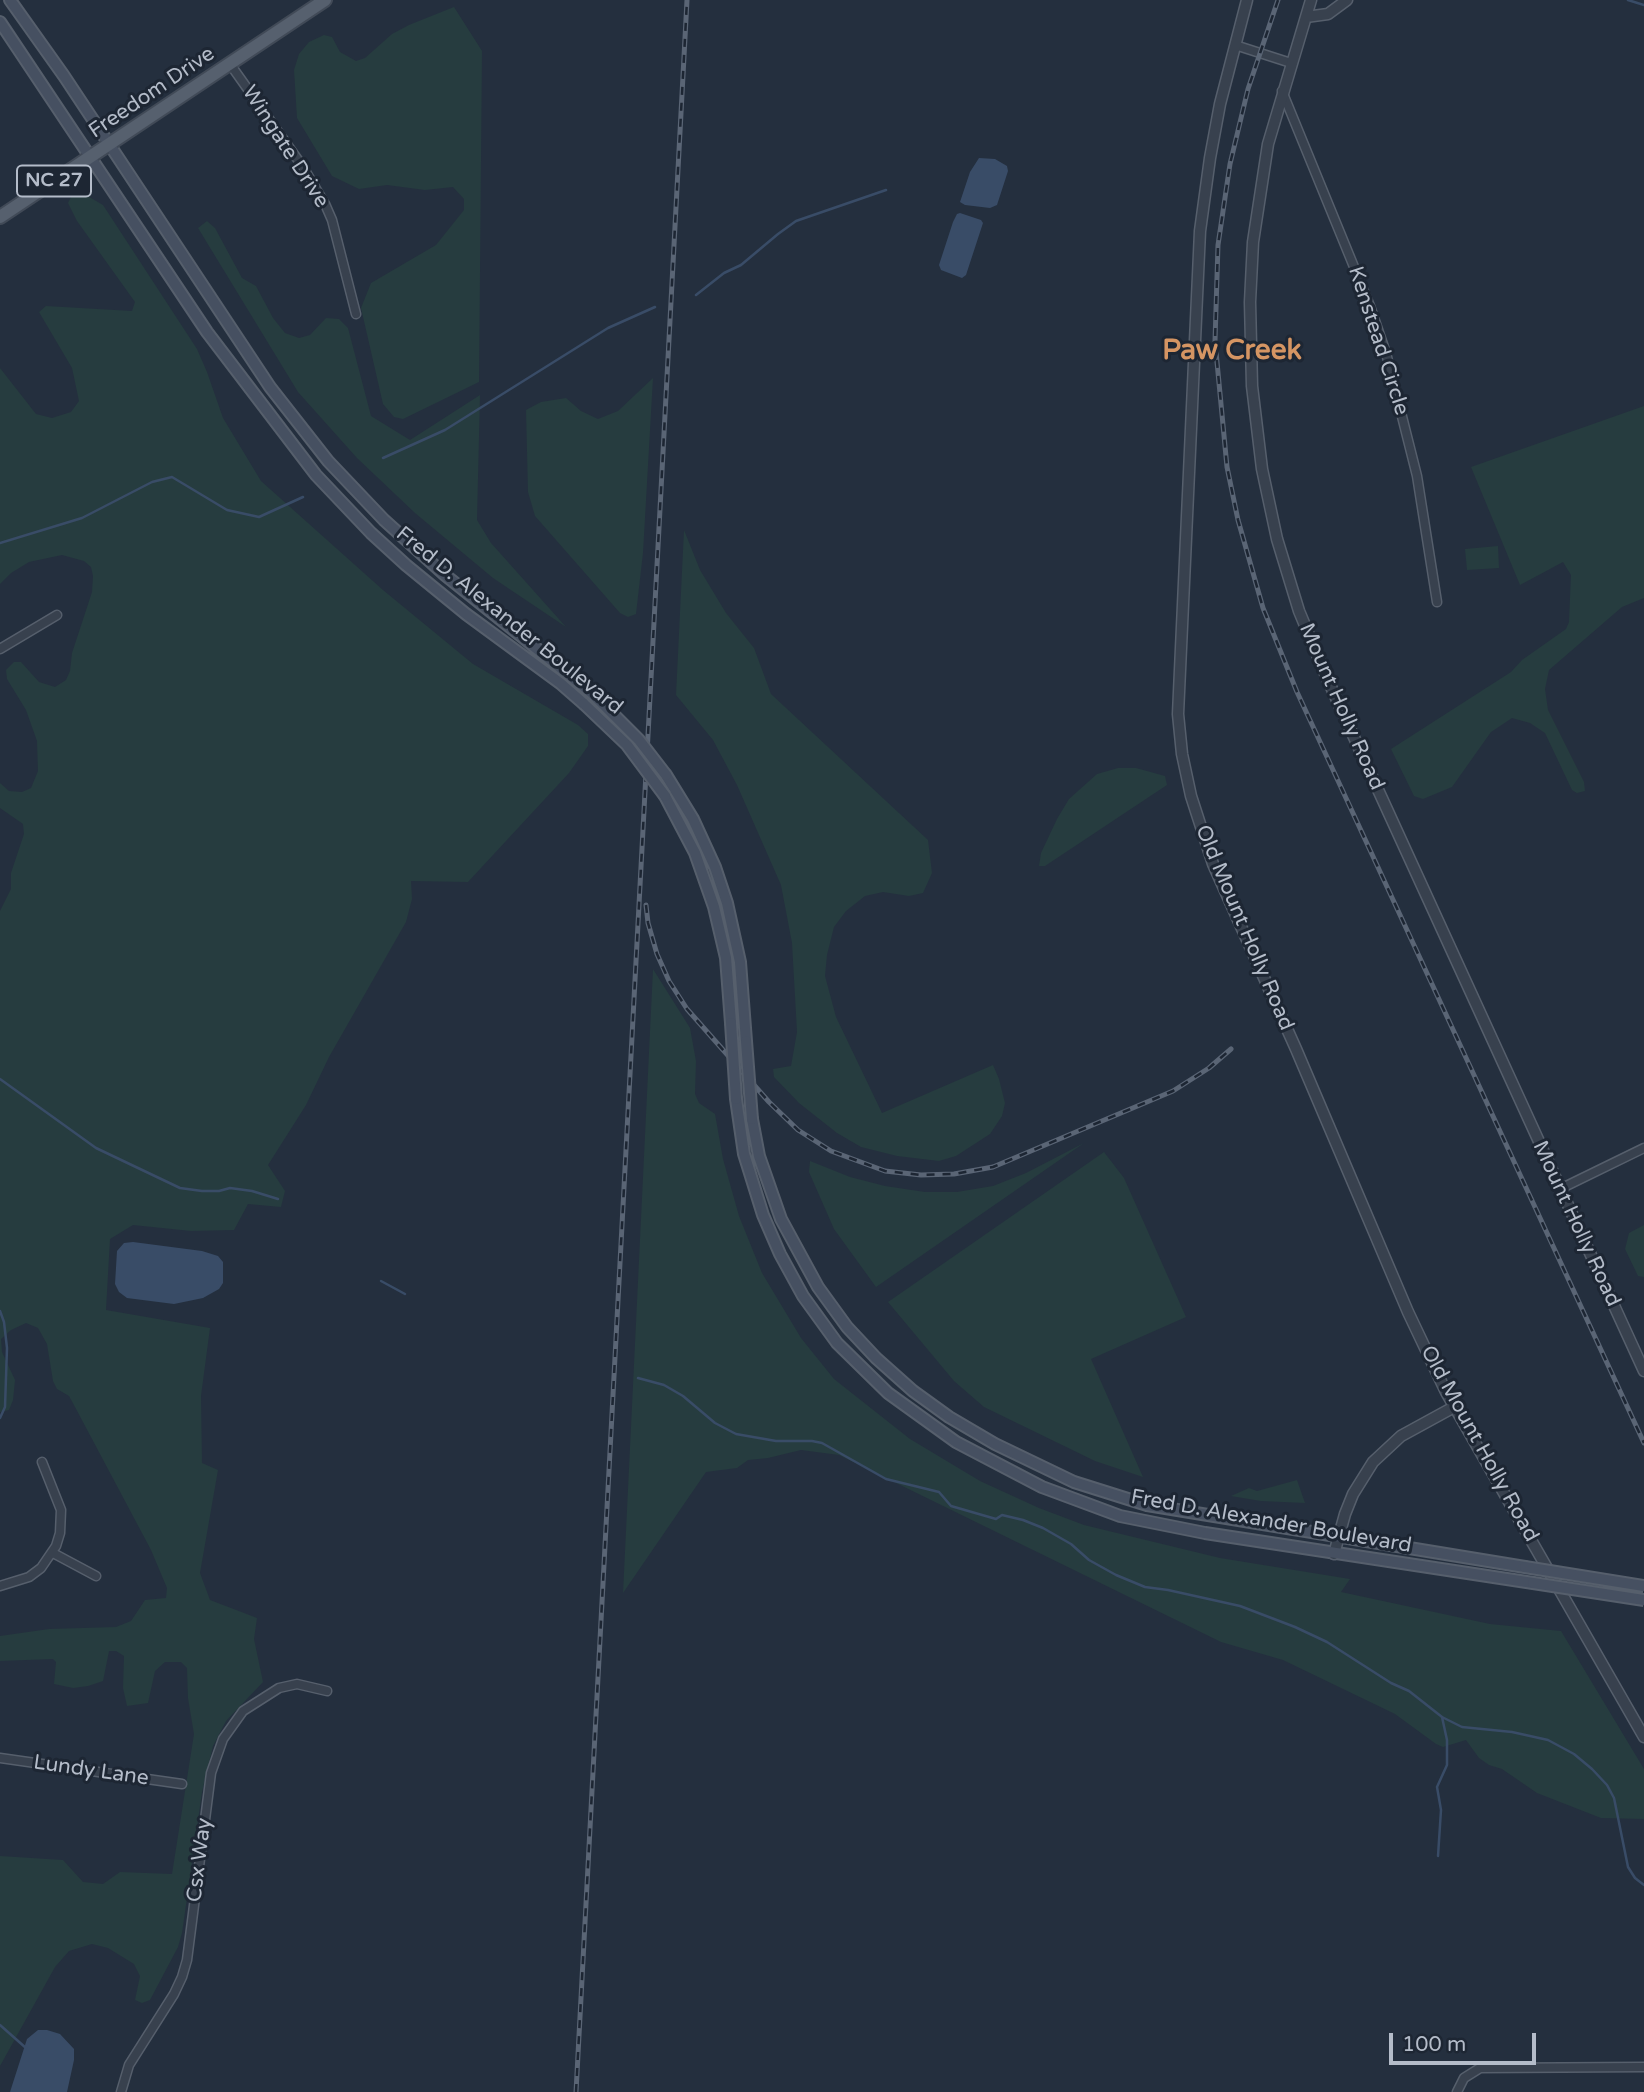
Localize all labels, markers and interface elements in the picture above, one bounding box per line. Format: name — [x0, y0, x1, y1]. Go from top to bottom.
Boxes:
street label: Freedom Drive — [84, 42, 220, 144]
street label: Wingate Drive — [236, 81, 334, 213]
road number: NC 27 — [17, 166, 91, 196]
street label: Kenstead Circle — [1342, 263, 1414, 419]
district label: Paw Creek — [1162, 335, 1302, 369]
street label: Fred D. Alexander Boulevard — [390, 522, 628, 720]
street label: Mount Holly Road — [1293, 620, 1389, 794]
street label: Old Mount Holly Road — [1189, 822, 1299, 1034]
street label: Mount Holly Road — [1527, 1137, 1625, 1311]
street label: Old Mount Holly Road — [1414, 1341, 1544, 1547]
street label: Fred D. Alexander Boulevard — [1129, 1485, 1413, 1559]
street label: Lundy Lane — [32, 1750, 150, 1792]
street label: Csx Way — [182, 1816, 218, 1904]
scale bar — [1392, 2018, 1539, 2062]
text: 100 m — [1402, 2032, 1466, 2057]

